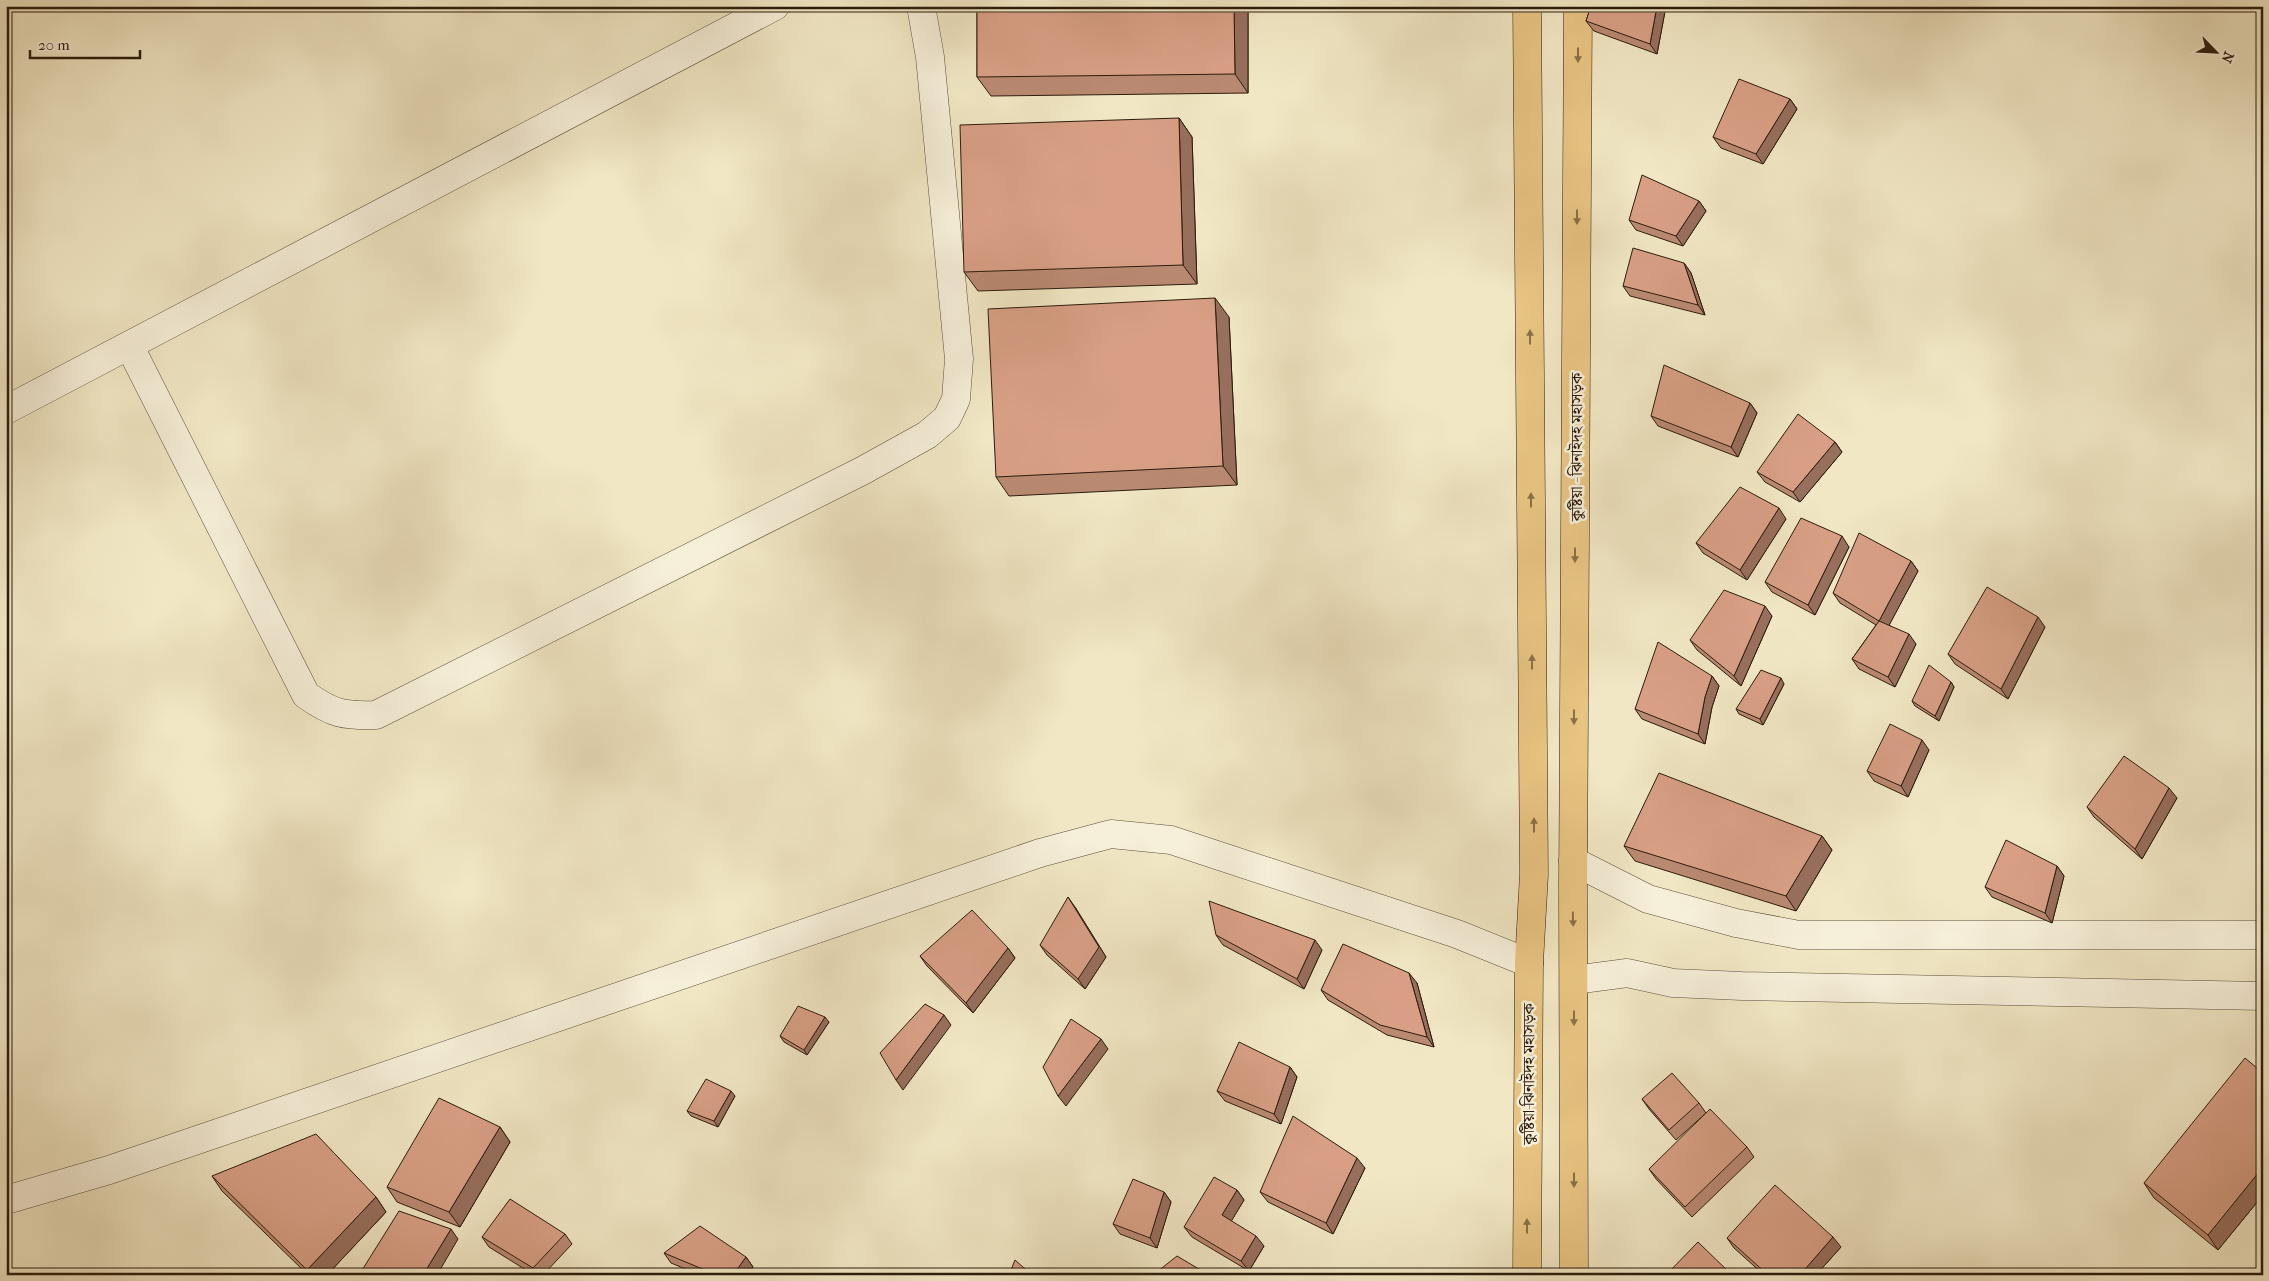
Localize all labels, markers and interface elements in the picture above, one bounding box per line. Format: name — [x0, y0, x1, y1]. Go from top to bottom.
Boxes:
scale bar — [30, 28, 140, 60]
north arrow — [2192, 28, 2242, 78]
text: 20 m — [38, 36, 70, 54]
one-way arrow — [1574, 47, 1582, 63]
text: N — [2217, 49, 2237, 66]
one-way arrow — [1573, 210, 1581, 226]
one-way arrow — [1526, 329, 1534, 345]
street label: কুষ্টিয়া - ঝিনাইদহ মহাসড়ক — [1566, 372, 1586, 522]
one-way arrow — [1527, 492, 1535, 508]
one-way arrow — [1571, 547, 1579, 563]
one-way arrow — [1528, 654, 1536, 670]
one-way arrow — [1570, 710, 1578, 726]
one-way arrow — [1530, 817, 1538, 833]
one-way arrow — [1570, 912, 1578, 928]
street label: কুষ্টিয়া-ঝিনাইদহ মহাসড়ক — [1518, 1002, 1538, 1146]
one-way arrow — [1570, 1010, 1578, 1026]
one-way arrow — [1570, 1173, 1578, 1189]
one-way arrow — [1524, 1218, 1532, 1234]

